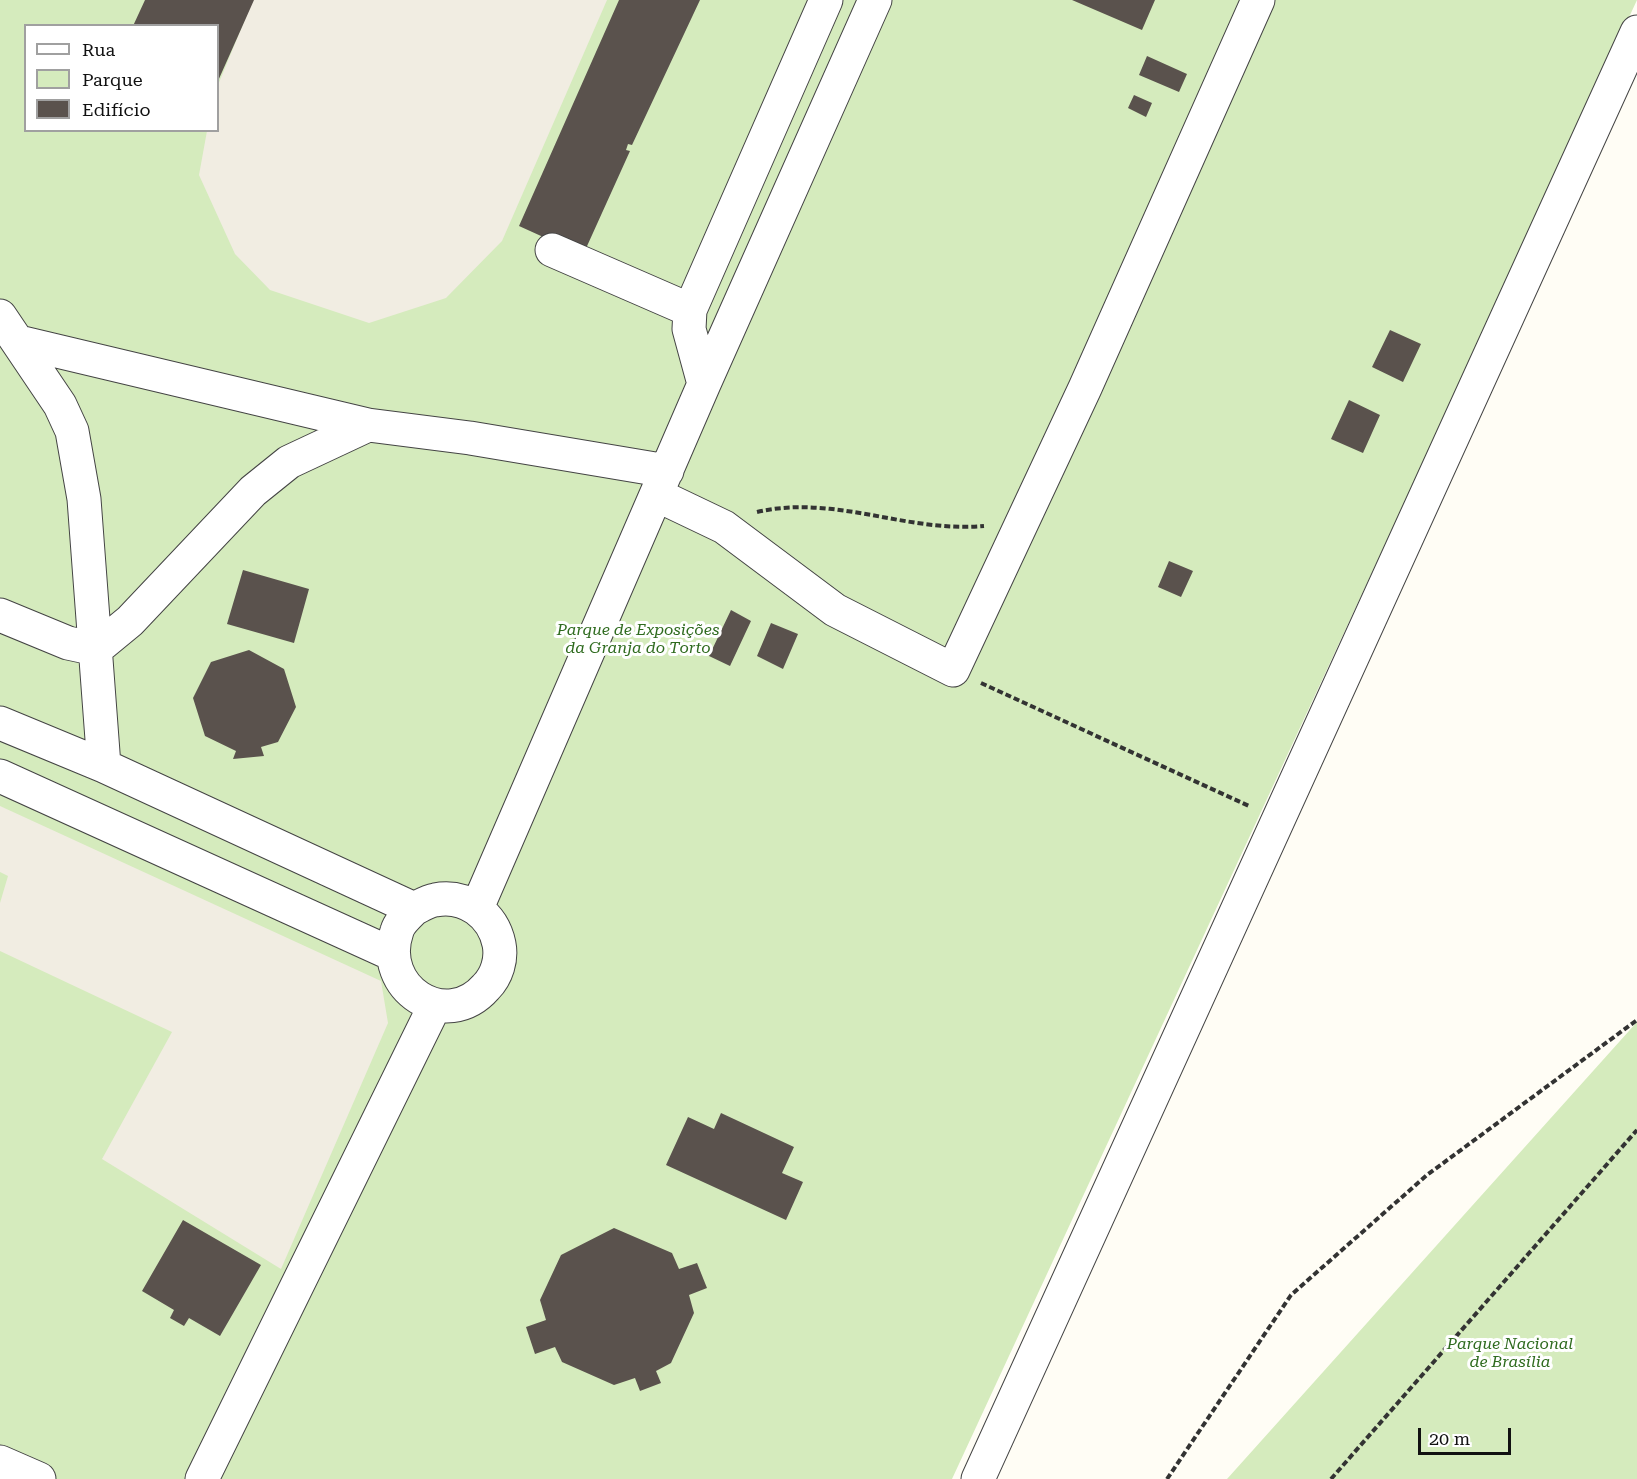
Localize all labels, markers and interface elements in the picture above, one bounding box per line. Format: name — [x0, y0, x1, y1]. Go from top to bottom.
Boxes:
legend — [24, 24, 219, 132]
text: Rua — [82, 39, 115, 60]
text: Parque — [82, 69, 143, 90]
text: Edifício — [82, 99, 150, 120]
park label: Parque de Exposições da Granja do Torto — [557, 620, 719, 658]
park label: Parque Nacional de Brasília — [1447, 1334, 1573, 1372]
scale bar — [1421, 1416, 1514, 1454]
text: 20 m — [1429, 1428, 1470, 1449]

